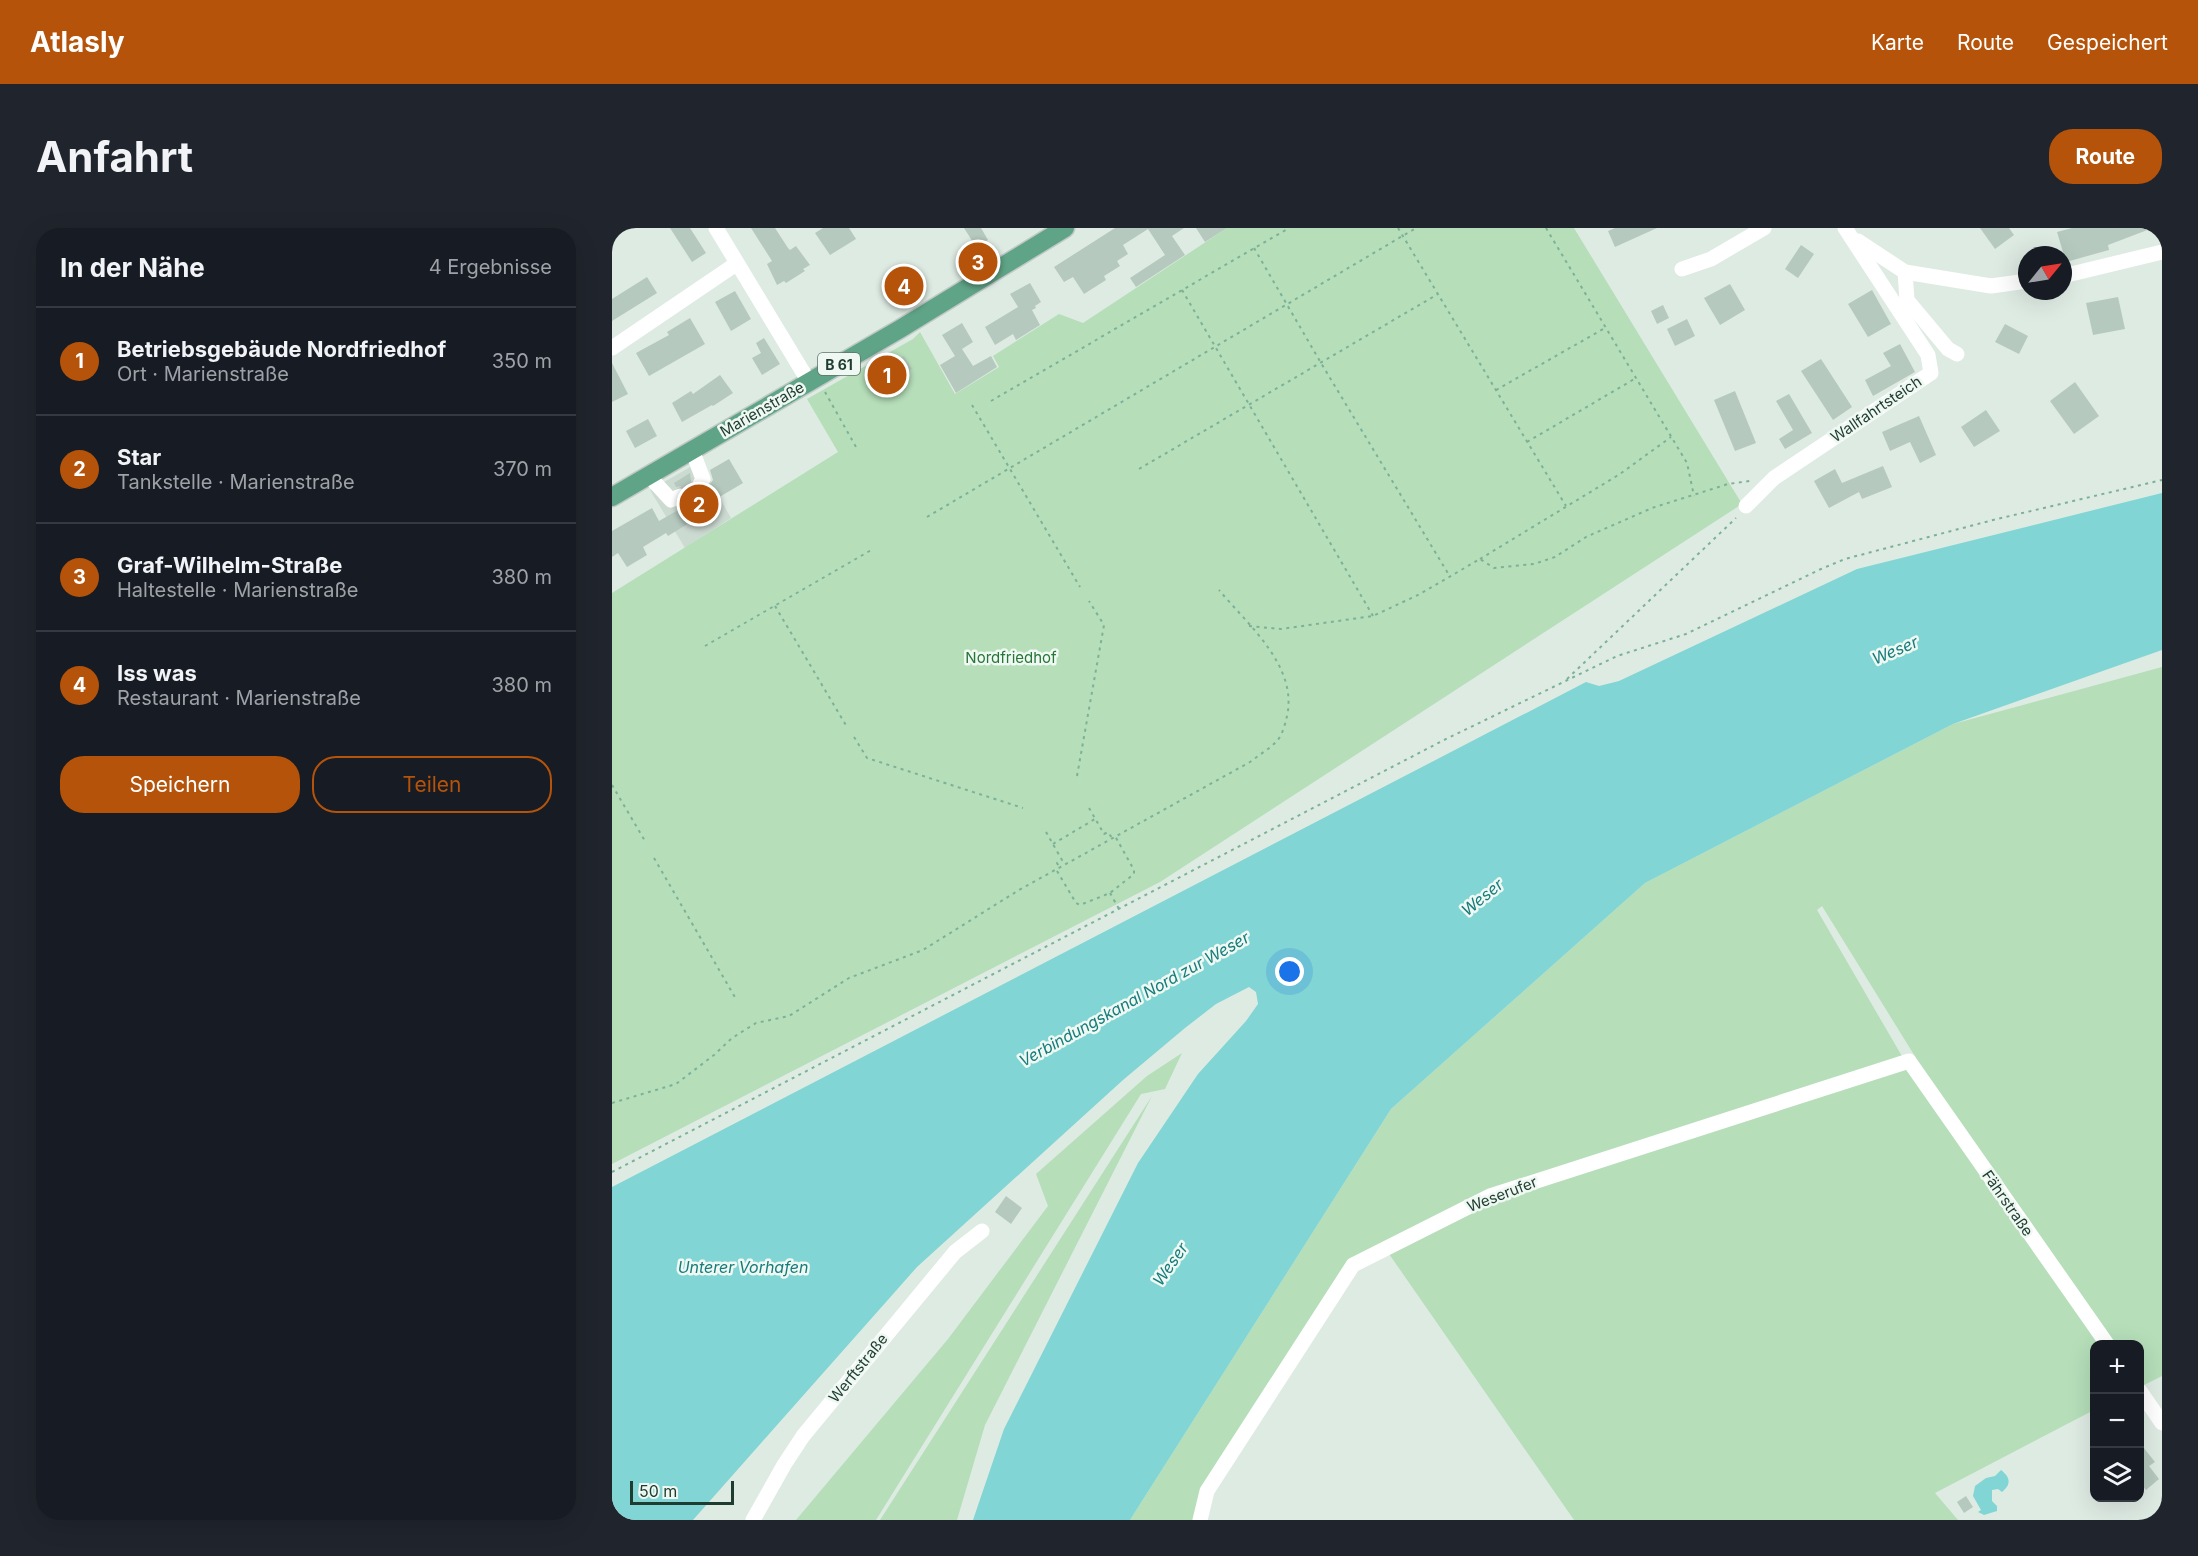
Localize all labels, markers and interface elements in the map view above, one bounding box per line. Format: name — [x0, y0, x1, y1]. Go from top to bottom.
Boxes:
text: Atlasly — [30, 25, 125, 59]
text: Karte — [1871, 30, 1924, 55]
text: Route — [1957, 30, 2014, 55]
text: Gespeichert — [2047, 30, 2168, 55]
button: Route — [2049, 129, 2162, 184]
text: Anfahrt — [36, 131, 193, 182]
pin: 3 — [958, 240, 998, 285]
north arrow — [2018, 246, 2072, 300]
text: In der Nähe — [60, 252, 205, 283]
text: 4 Ergebnisse — [429, 255, 552, 279]
pin: 4 — [884, 264, 924, 308]
text: Betriebsgebäude Nordfriedhof — [117, 336, 446, 362]
text: 1 — [75, 349, 84, 373]
text: 350 m — [492, 349, 552, 373]
pin: 1 — [868, 352, 906, 398]
road number: B 61 — [818, 353, 860, 375]
text: Ort · Marienstraße — [117, 362, 289, 386]
street label: Wallfahrtsteich — [1827, 372, 1925, 446]
street label: Marienstraße — [717, 377, 807, 441]
text: Star — [117, 444, 161, 470]
text: 2 — [73, 457, 86, 481]
text: 370 m — [493, 457, 552, 481]
text: Tankstelle · Marienstraße — [117, 470, 355, 494]
pin: 2 — [680, 482, 718, 526]
text: Graf-Wilhelm-Straße — [117, 552, 342, 578]
text: 3 — [73, 565, 86, 589]
text: 380 m — [492, 565, 552, 589]
text: Haltestelle · Marienstraße — [117, 578, 358, 602]
water label: Weser — [1869, 631, 1922, 669]
park label: Nordfriedhof — [965, 648, 1057, 667]
text: Iss was — [117, 660, 197, 686]
text: 4 — [73, 673, 86, 697]
text: 380 m — [492, 673, 552, 697]
text: Restaurant · Marienstraße — [117, 686, 361, 710]
button: Speichern — [60, 756, 300, 813]
button: Teilen — [312, 756, 552, 813]
water label: Weser — [1457, 874, 1508, 920]
water label: Verbindungskanal Nord zur Weser — [1015, 927, 1253, 1071]
your location — [1275, 957, 1304, 986]
street label: Fährstraße — [1978, 1166, 2038, 1240]
street label: Weserufer — [1464, 1172, 1540, 1216]
water label: Weser — [1148, 1238, 1192, 1289]
water label: Unterer Vorhafen — [678, 1257, 808, 1277]
street label: Werftstraße — [824, 1330, 892, 1406]
map controls — [2090, 1340, 2144, 1502]
button: + — [2090, 1340, 2144, 1394]
button: − — [2090, 1394, 2144, 1448]
button: layers — [2090, 1448, 2144, 1502]
scale bar — [630, 1478, 734, 1506]
text: 50 m — [639, 1481, 677, 1501]

